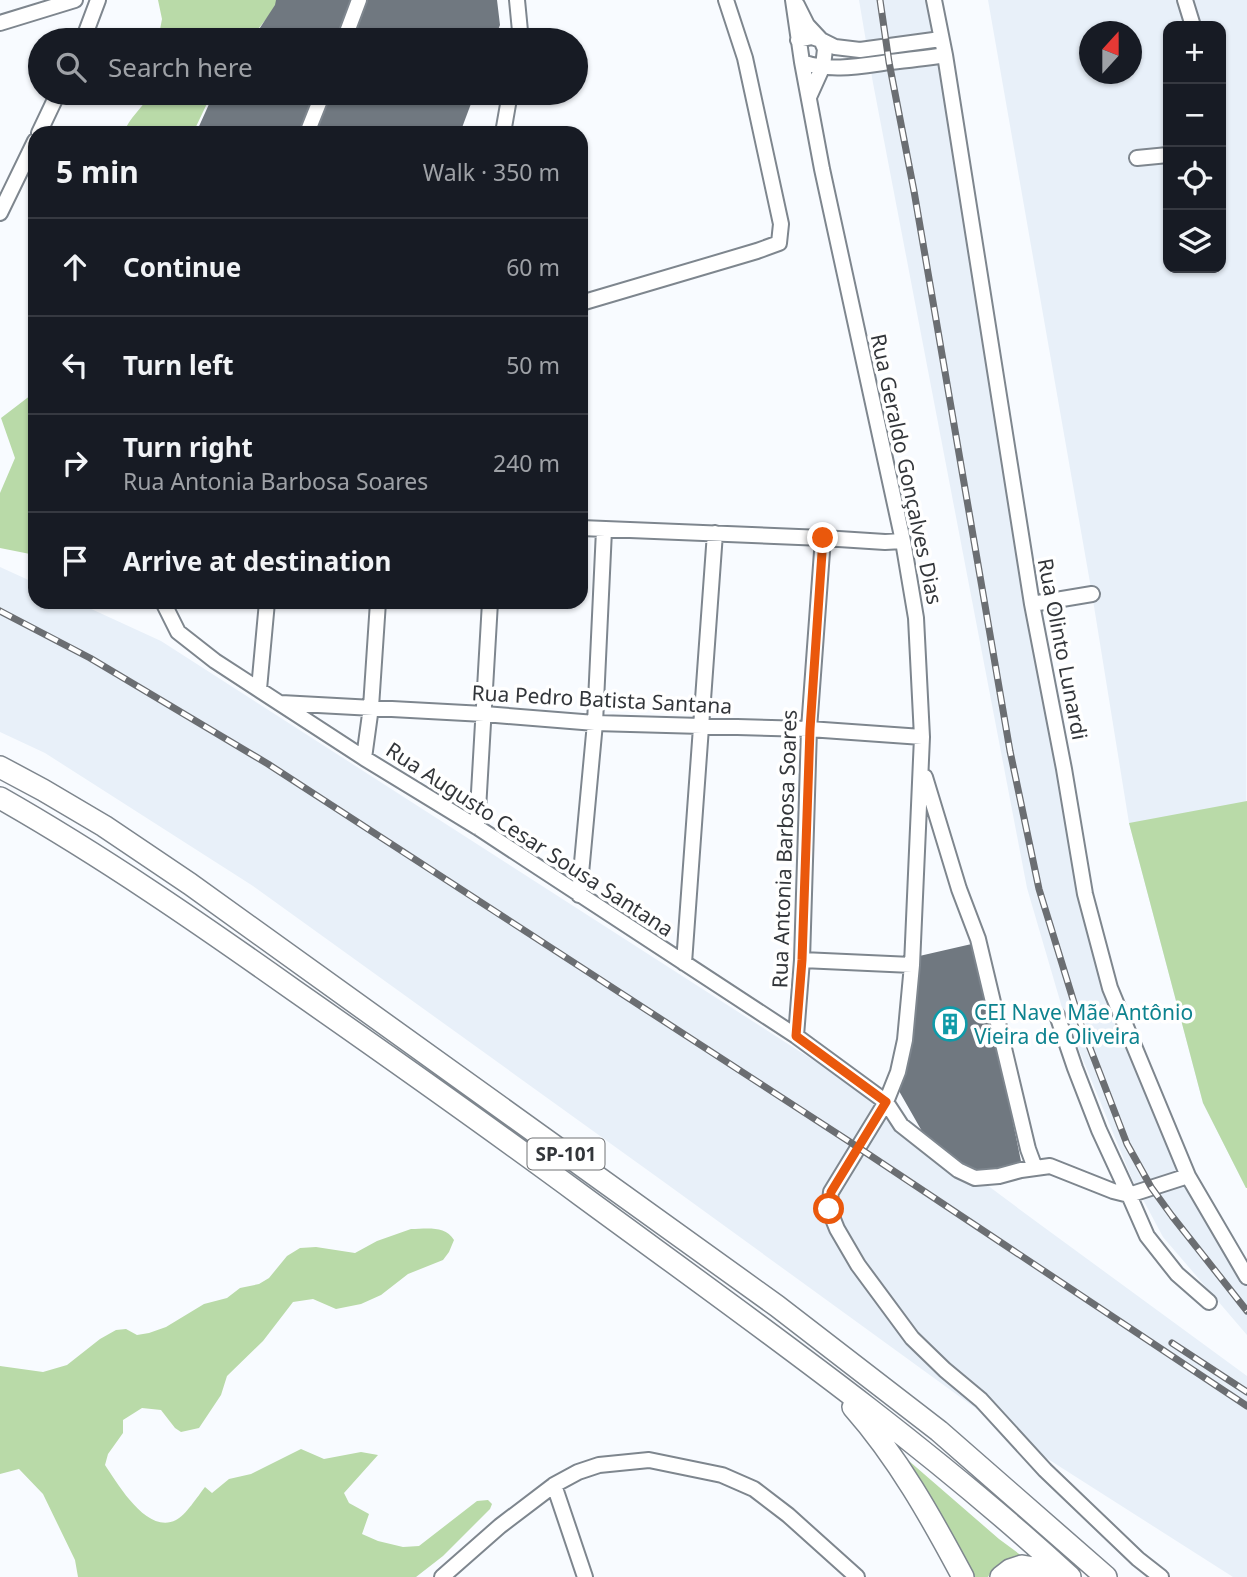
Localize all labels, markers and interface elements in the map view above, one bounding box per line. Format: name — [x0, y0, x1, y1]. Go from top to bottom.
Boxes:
north arrow — [1079, 21, 1142, 84]
map controls — [1163, 21, 1226, 273]
button: + — [1163, 21, 1226, 84]
search box — [28, 28, 588, 105]
icon: search — [52, 48, 90, 86]
text: Search here — [108, 49, 253, 85]
button: − — [1163, 84, 1226, 147]
button: locate — [1163, 147, 1226, 210]
text: 5 min — [56, 151, 139, 192]
text: Walk · 350 m — [423, 156, 560, 188]
button: layers — [1163, 210, 1226, 273]
icon: ahead — [56, 248, 94, 286]
text: Continue — [123, 249, 241, 285]
text: 60 m — [506, 251, 560, 283]
street label: Rua Geraldo Gonçalves Dias — [865, 331, 949, 607]
icon: left — [56, 346, 94, 384]
text: Turn left — [123, 347, 234, 383]
text: 50 m — [506, 349, 560, 381]
text: Turn right — [123, 429, 253, 465]
icon: right — [56, 444, 94, 482]
text: 240 m — [493, 447, 560, 479]
text: Rua Antonia Barbosa Soares — [123, 465, 428, 497]
route end — [807, 522, 838, 553]
icon: arrive — [56, 542, 94, 580]
text: Arrive at destination — [123, 543, 392, 579]
street label: Rua Olinto Lunardi — [1032, 556, 1094, 742]
street label: Rua Pedro Batista Santana — [471, 678, 733, 720]
street label: Rua Antonia Barbosa Soares — [765, 709, 803, 989]
street label: Rua Augusto Cesar Sousa Santana — [381, 735, 679, 943]
place label: CEI Nave Mãe Antônio Vieira de Oliveira — [974, 998, 1193, 1050]
building icon: CEI Nave Mãe Antônio Vieira de Oliveira — [931, 1005, 969, 1043]
road number: SP-101 — [528, 1138, 604, 1170]
route start — [813, 1193, 844, 1224]

